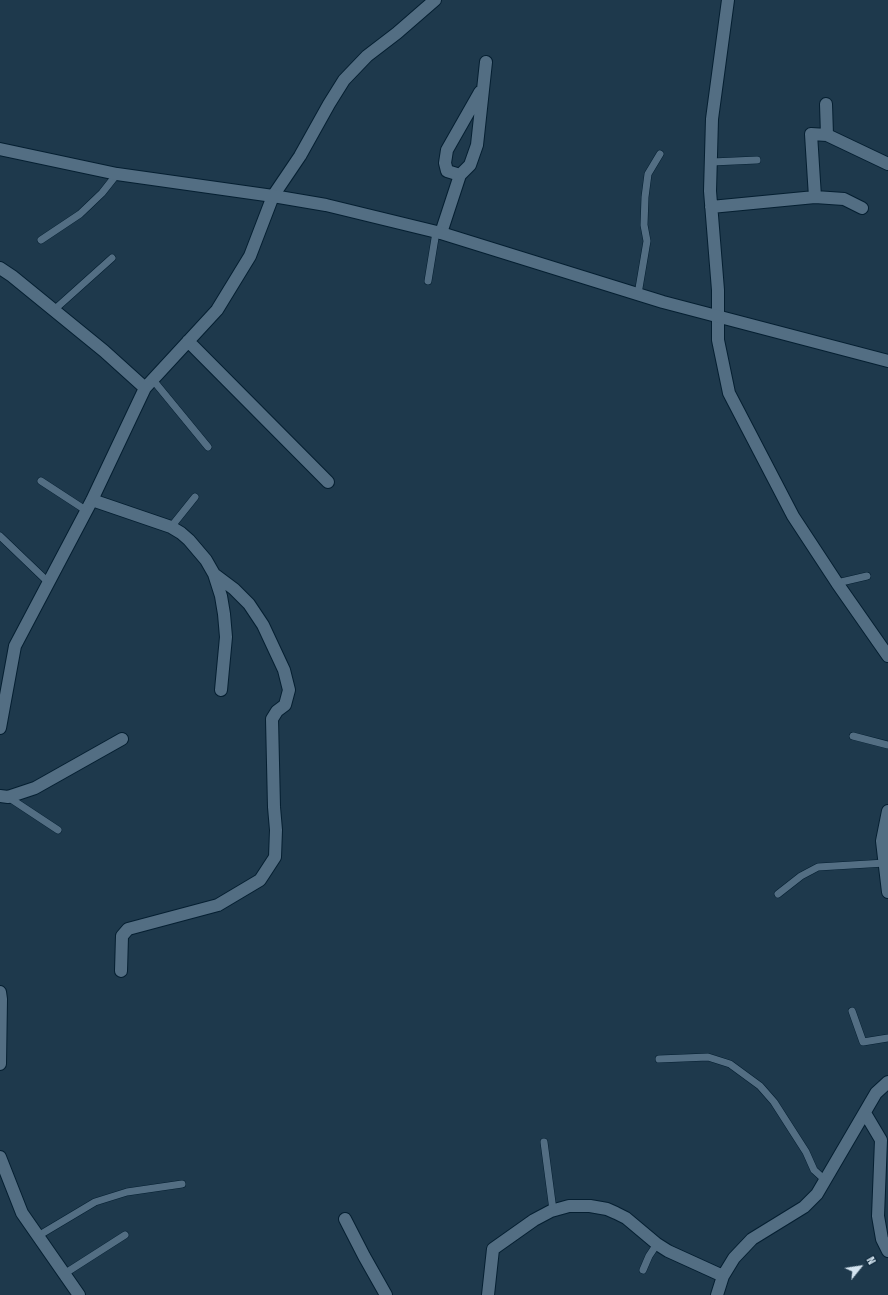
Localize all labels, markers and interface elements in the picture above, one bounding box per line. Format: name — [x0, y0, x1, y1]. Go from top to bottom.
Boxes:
north arrow — [840, 1247, 880, 1287]
text: N — [864, 1255, 878, 1267]

